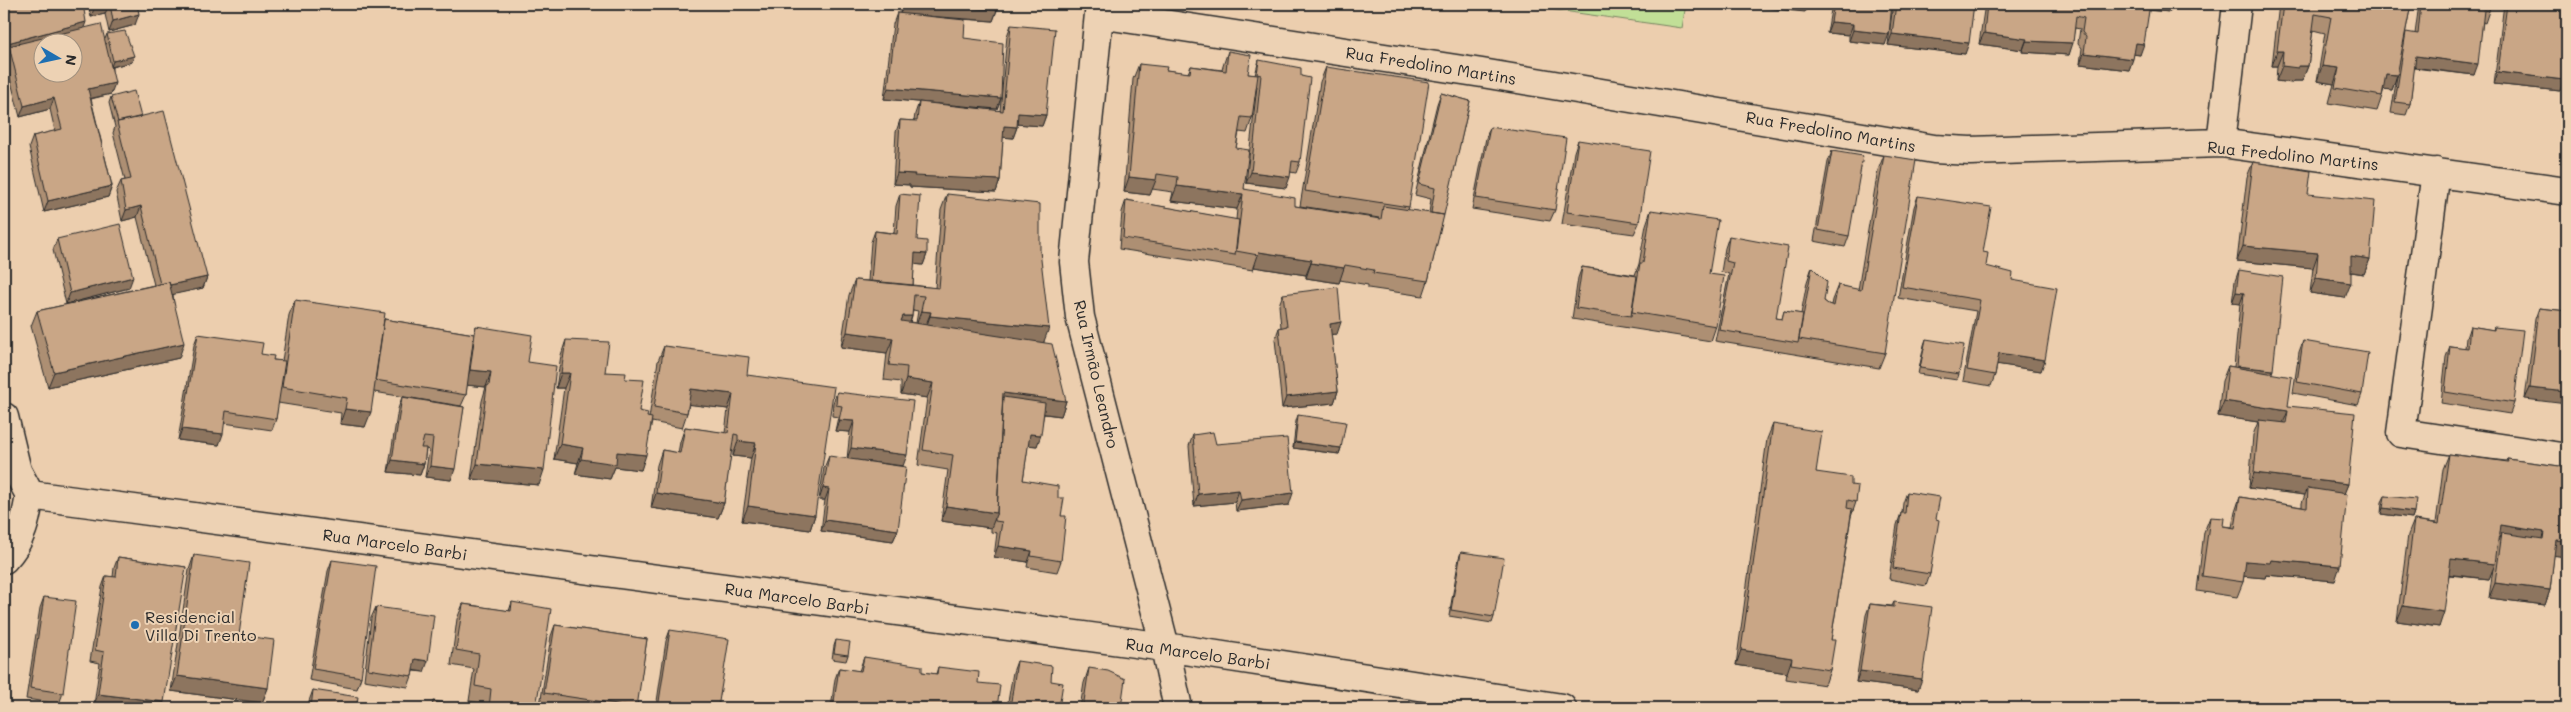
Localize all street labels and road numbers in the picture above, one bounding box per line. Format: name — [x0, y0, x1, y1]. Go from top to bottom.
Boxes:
street label: Rua Fredolino Martins — [1344, 41, 1518, 89]
street label: Rua Fredolino Martins — [1744, 106, 1918, 156]
street label: Rua Fredolino Martins — [2206, 136, 2380, 174]
street label: Rua Irmão Leandro — [1070, 298, 1124, 450]
street label: Rua Marcelo Barbi — [321, 523, 469, 565]
street label: Rua Marcelo Barbi — [723, 577, 871, 619]
street label: Rua Marcelo Barbi — [1124, 632, 1272, 674]

